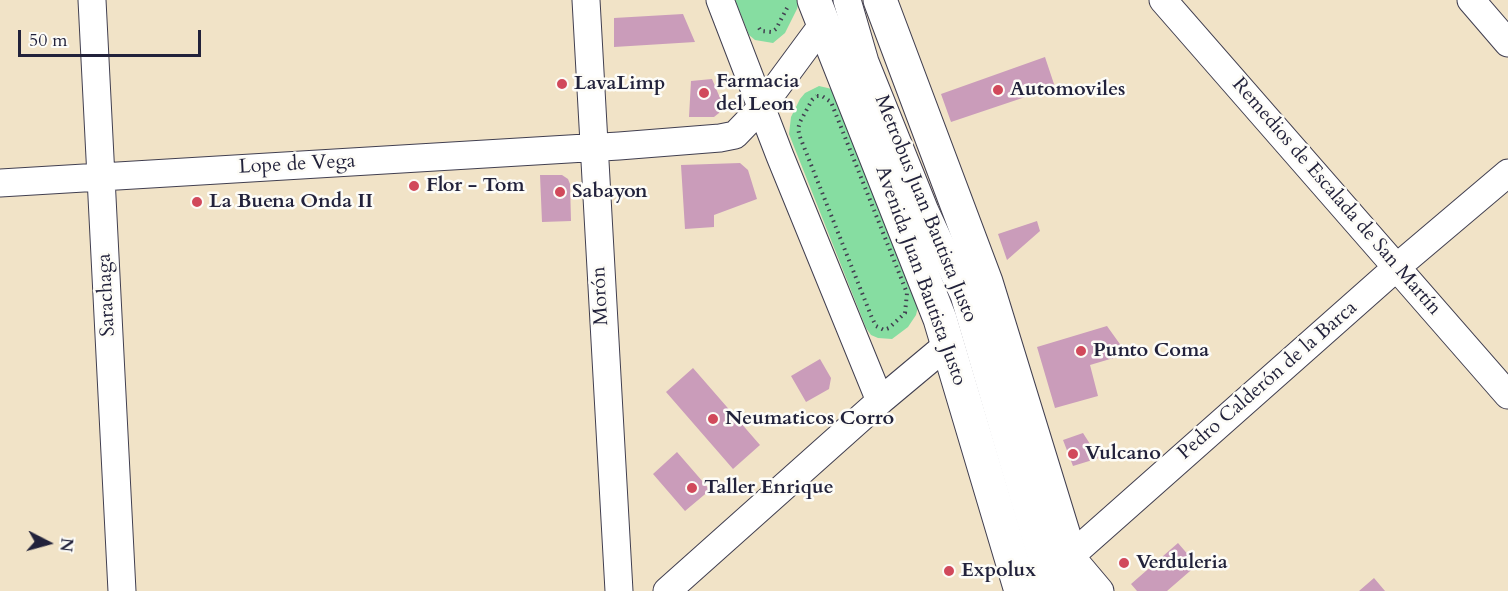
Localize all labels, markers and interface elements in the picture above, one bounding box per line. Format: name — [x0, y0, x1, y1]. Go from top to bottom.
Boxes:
scale bar — [21, 18, 204, 56]
text: 50 m — [29, 28, 68, 53]
place label: Farmacia del Leon — [716, 70, 799, 117]
place label: LavaLimp — [574, 72, 665, 96]
street label: Remedios de Escalada de San Martín — [1226, 73, 1446, 321]
marker: LavaLimp — [555, 77, 569, 91]
place label: Automoviles — [1010, 78, 1125, 102]
marker: Automoviles — [991, 83, 1005, 97]
marker: Farmacia del Leon — [697, 86, 711, 100]
street label: Metrobus Juan Bautista Justo — [868, 92, 982, 326]
street label: Lope de Vega — [238, 150, 356, 180]
street label: Avenida Juan Bautista Justo — [869, 163, 971, 389]
place label: Flor - Tom — [426, 174, 525, 198]
marker: Flor - Tom — [407, 179, 421, 193]
place label: Sabayon — [572, 180, 648, 204]
marker: Sabayon — [553, 185, 567, 199]
place label: La Buena Onda II — [209, 190, 373, 214]
marker: La Buena Onda II — [190, 195, 204, 209]
street label: Sarachaga — [93, 253, 121, 337]
street label: Morón — [587, 266, 615, 326]
street label: Pedro Calderón de la Barca — [1173, 296, 1363, 466]
place label: Punto Coma — [1093, 339, 1209, 363]
marker: Punto Coma — [1074, 344, 1088, 358]
place label: Neumaticos Corro — [725, 407, 894, 431]
marker: Neumaticos Corro — [706, 412, 720, 426]
place label: Vulcano — [1085, 442, 1161, 466]
marker: Vulcano — [1066, 447, 1080, 461]
place label: Taller Enrique — [704, 476, 834, 500]
marker: Taller Enrique — [685, 481, 699, 495]
north arrow — [18, 513, 78, 573]
text: N — [54, 537, 78, 553]
place label: Verduleria — [1136, 551, 1228, 575]
marker: Verduleria — [1117, 556, 1131, 570]
place label: Expolux — [961, 559, 1036, 583]
marker: Expolux — [942, 564, 956, 578]

